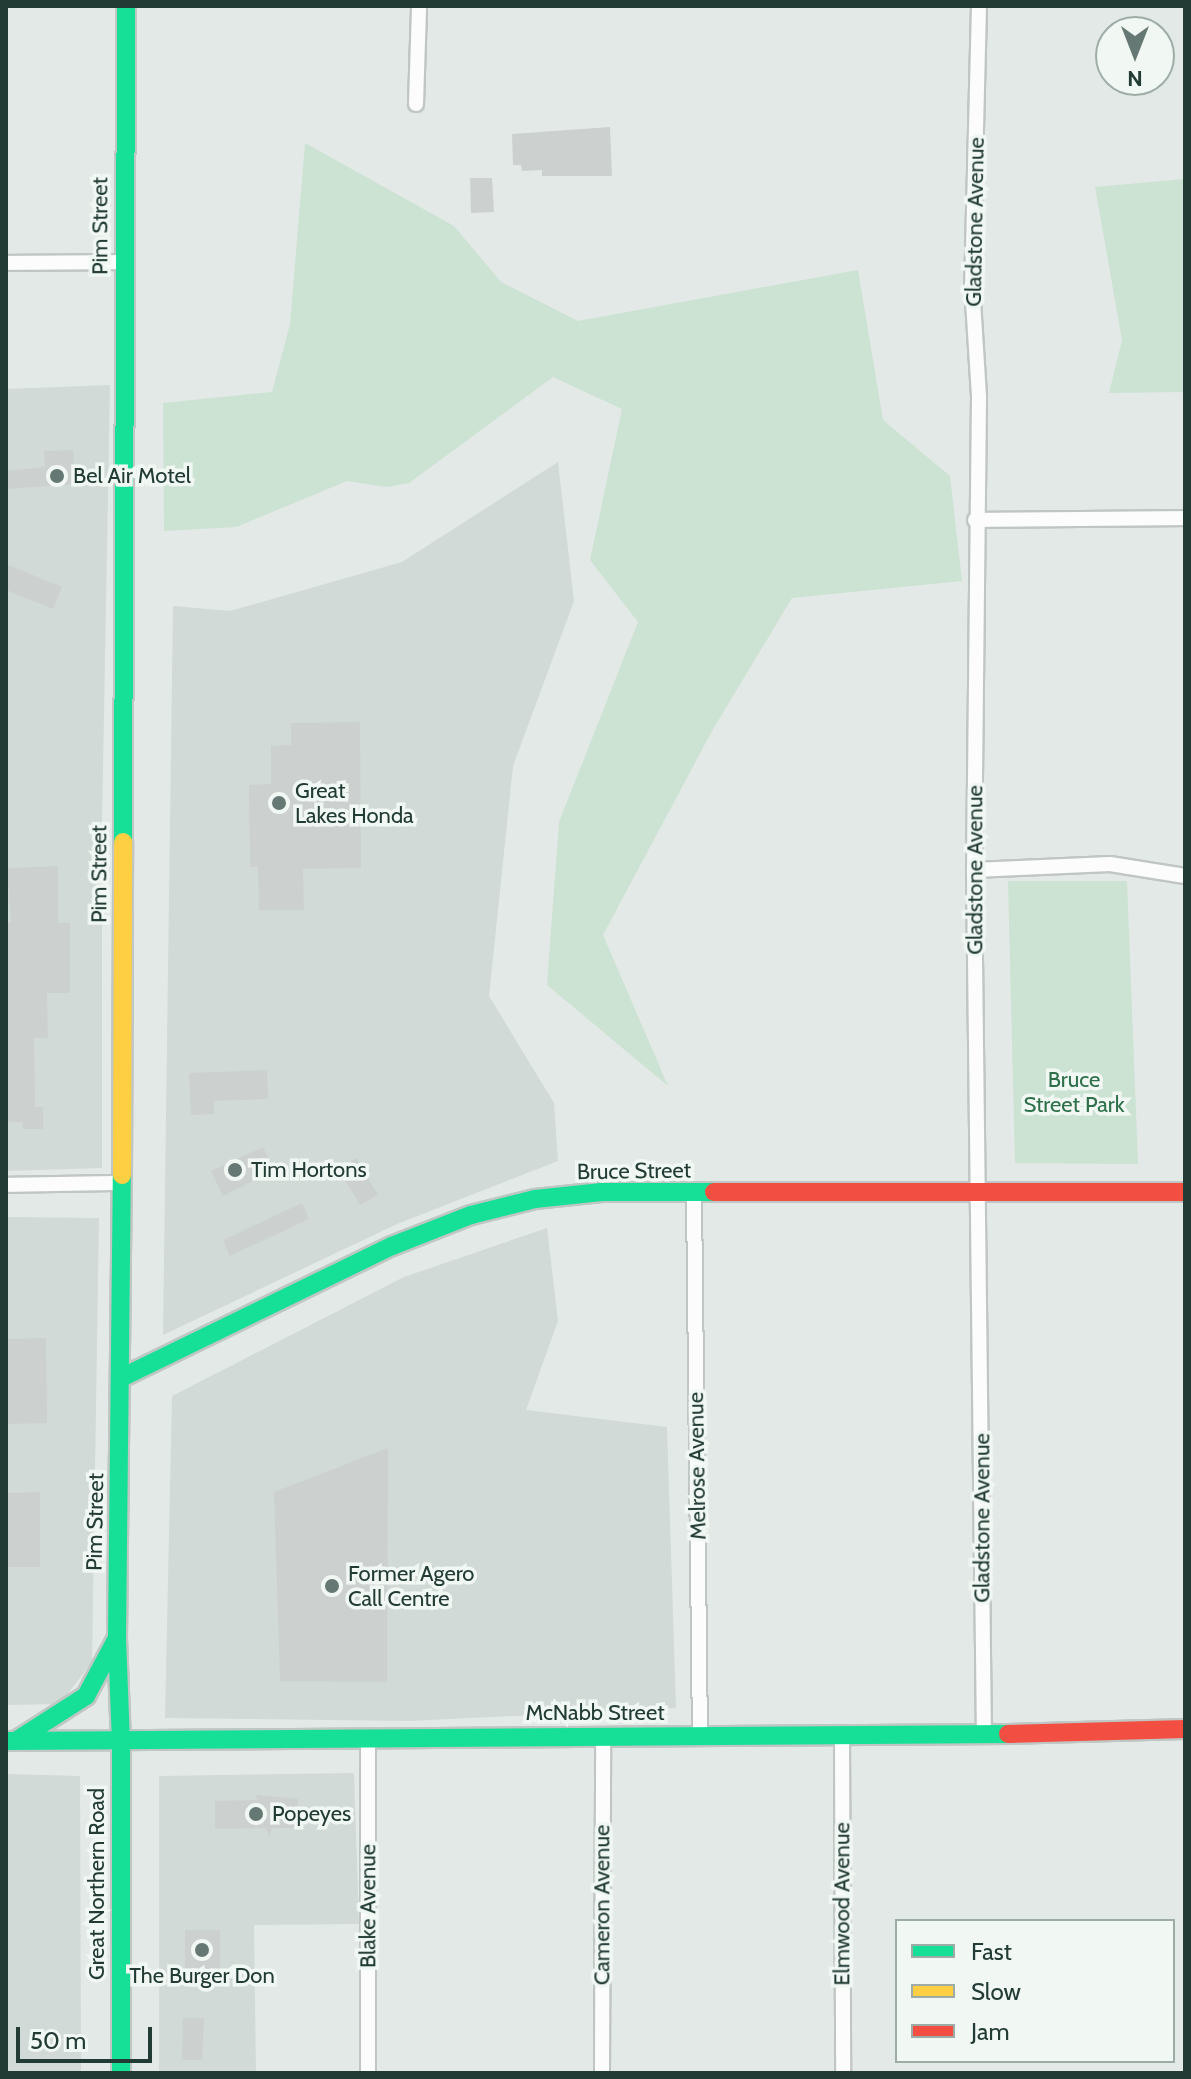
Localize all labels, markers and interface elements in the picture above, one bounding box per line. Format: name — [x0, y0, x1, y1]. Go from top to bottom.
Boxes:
north arrow — [1095, 16, 1175, 96]
text: N — [1127, 65, 1143, 92]
street label: Gladstone Avenue — [960, 137, 990, 307]
street label: Pim Street — [87, 177, 113, 275]
place label: Bel Air Motel — [73, 463, 191, 489]
marker: Bel Air Motel — [48, 467, 66, 485]
place label: Great Lakes Honda — [295, 777, 414, 828]
street label: Gladstone Avenue — [962, 785, 988, 955]
marker: Great Lakes Honda — [270, 794, 288, 812]
street label: Pim Street — [86, 825, 112, 923]
park label: Bruce Street Park — [1023, 1066, 1125, 1118]
place label: Tim Hortons — [251, 1157, 367, 1183]
street label: Bruce Street — [577, 1157, 691, 1185]
marker: Tim Hortons — [226, 1161, 244, 1179]
street label: Melrose Avenue — [683, 1392, 711, 1540]
street label: Gladstone Avenue — [969, 1433, 995, 1603]
street label: Pim Street — [81, 1473, 109, 1571]
place label: Former Agero Call Centre — [348, 1560, 474, 1612]
marker: Former Agero Call Centre — [323, 1577, 341, 1595]
street label: McNabb Street — [525, 1700, 665, 1726]
street label: Great Northern Road — [84, 1788, 110, 1980]
place label: Popeyes — [272, 1801, 351, 1827]
marker: Popeyes — [247, 1805, 265, 1823]
street label: Elmwood Avenue — [829, 1822, 855, 1986]
street label: Cameron Avenue — [589, 1825, 615, 1985]
street label: Blake Avenue — [355, 1844, 381, 1968]
legend — [895, 1919, 1175, 2063]
text: Fast — [971, 1937, 1012, 1966]
marker: The Burger Don — [193, 1941, 211, 1959]
place label: The Burger Don — [129, 1963, 275, 1989]
text: Slow — [971, 1977, 1021, 2006]
scale bar — [20, 2011, 156, 2061]
text: Jam — [971, 2017, 1009, 2046]
text: 50 m — [30, 2026, 86, 2055]

